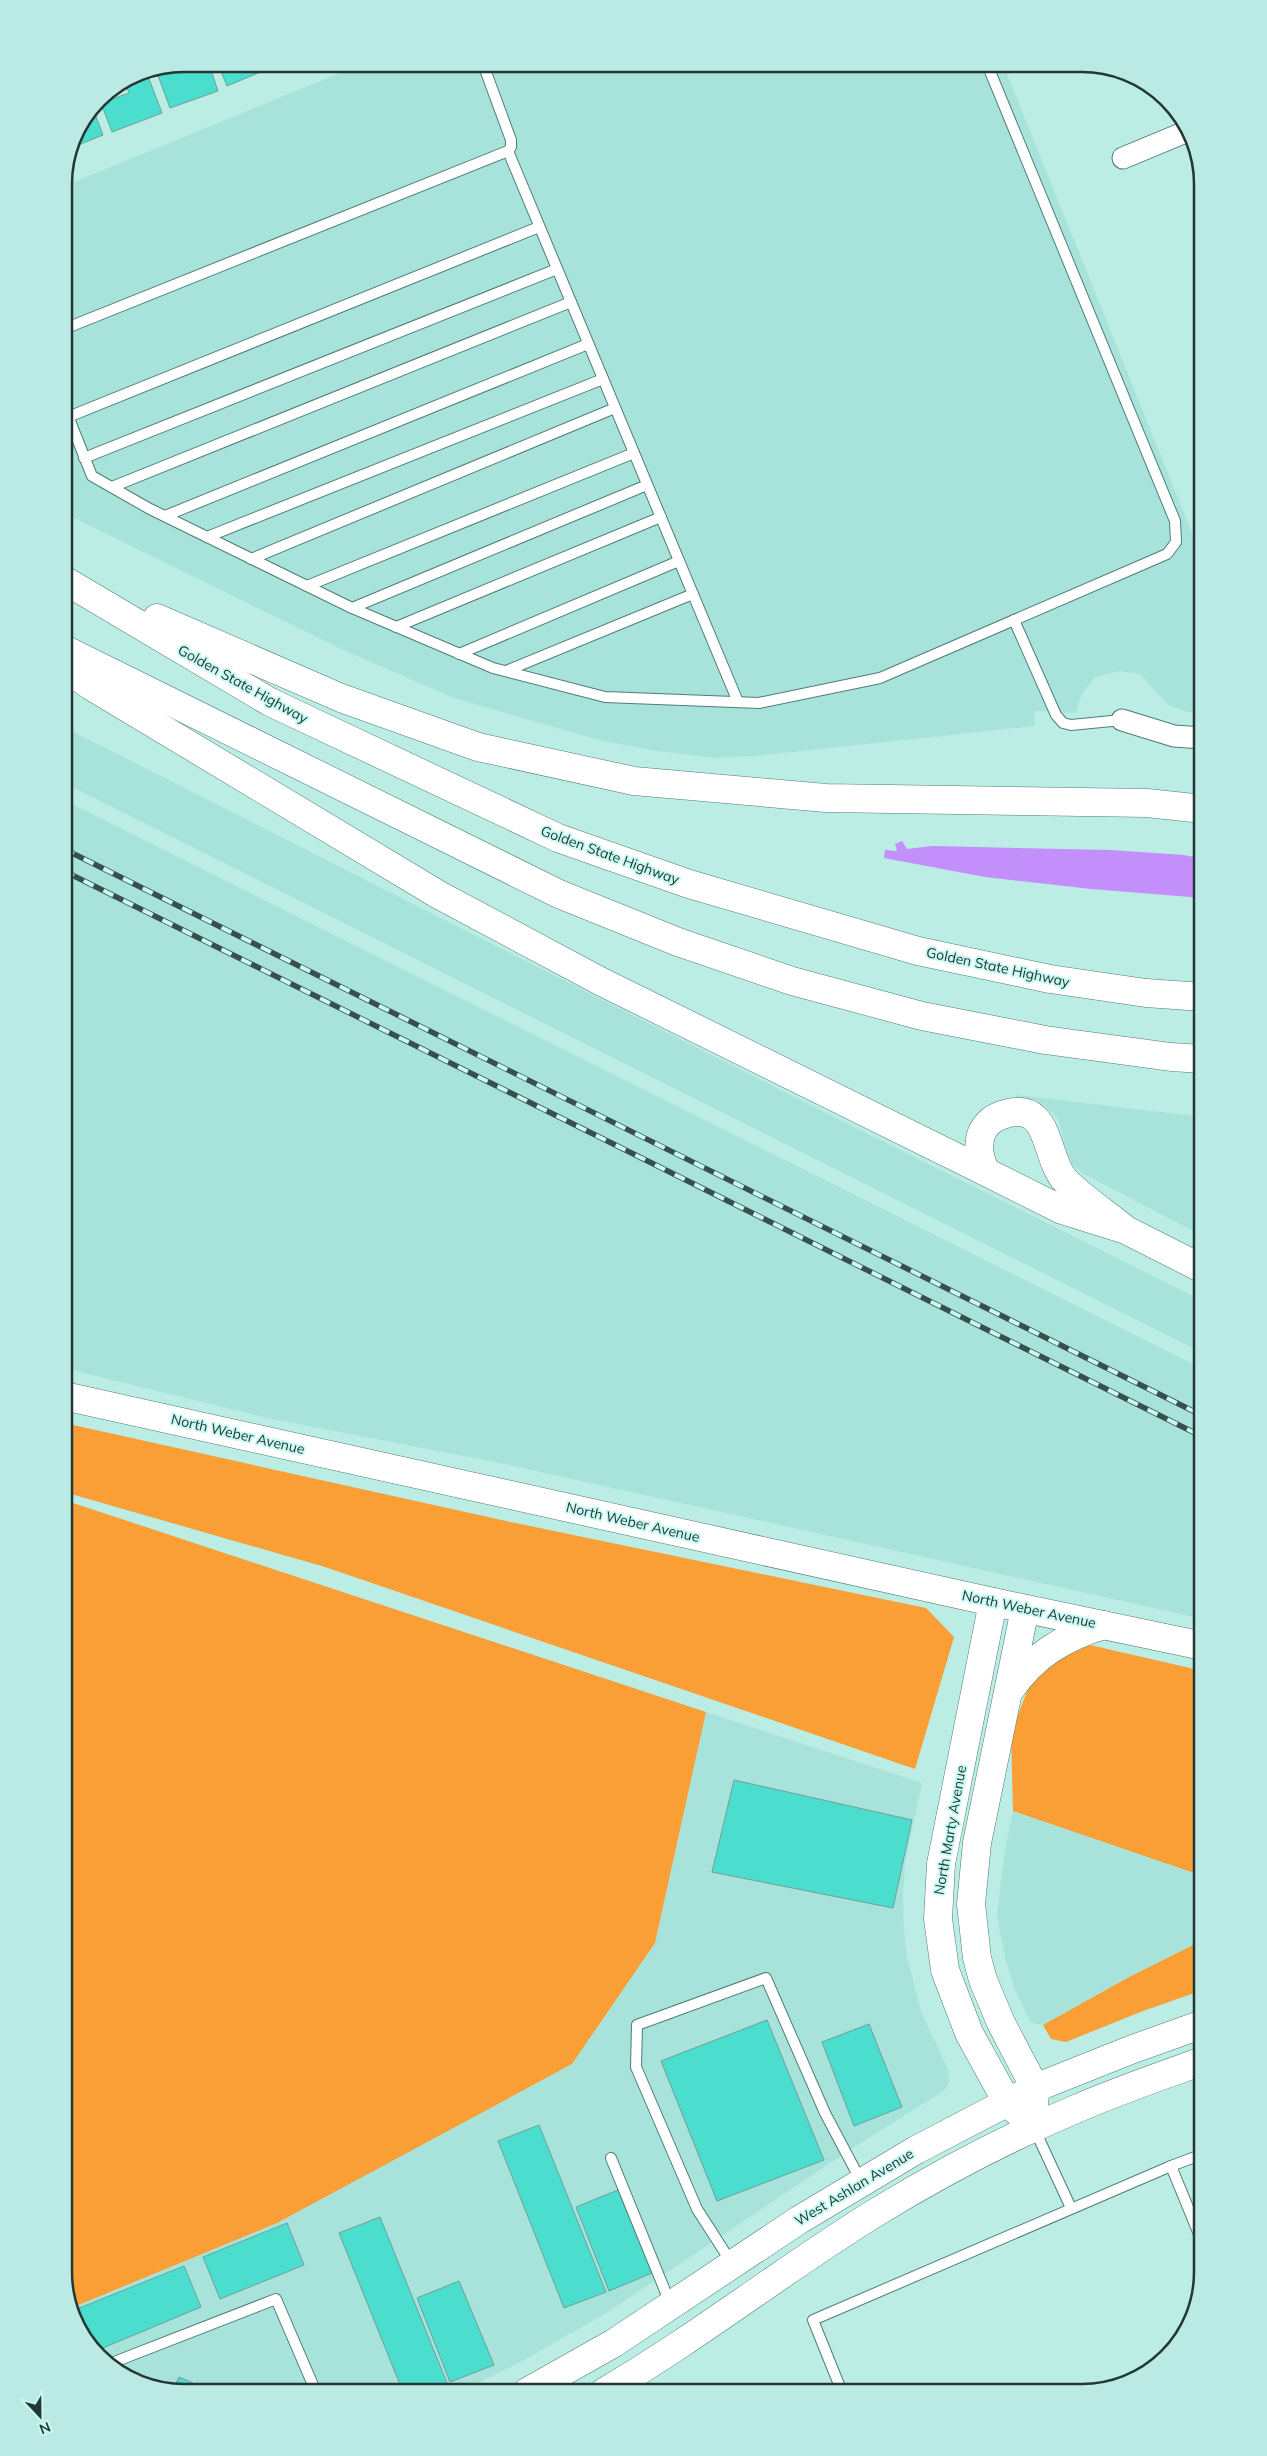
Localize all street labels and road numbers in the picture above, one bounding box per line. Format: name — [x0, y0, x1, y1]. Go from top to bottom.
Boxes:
street label: Golden State Highway — [175, 641, 312, 728]
street label: Golden State Highway — [538, 822, 682, 889]
street label: Golden State Highway — [925, 943, 1072, 991]
street label: North Weber Avenue — [169, 1410, 307, 1458]
street label: North Weber Avenue — [564, 1498, 702, 1546]
street label: North Weber Avenue — [960, 1586, 1098, 1632]
street label: North Marty Avenue — [930, 1764, 970, 1896]
street label: West Ashlan Avenue — [791, 2144, 917, 2230]

